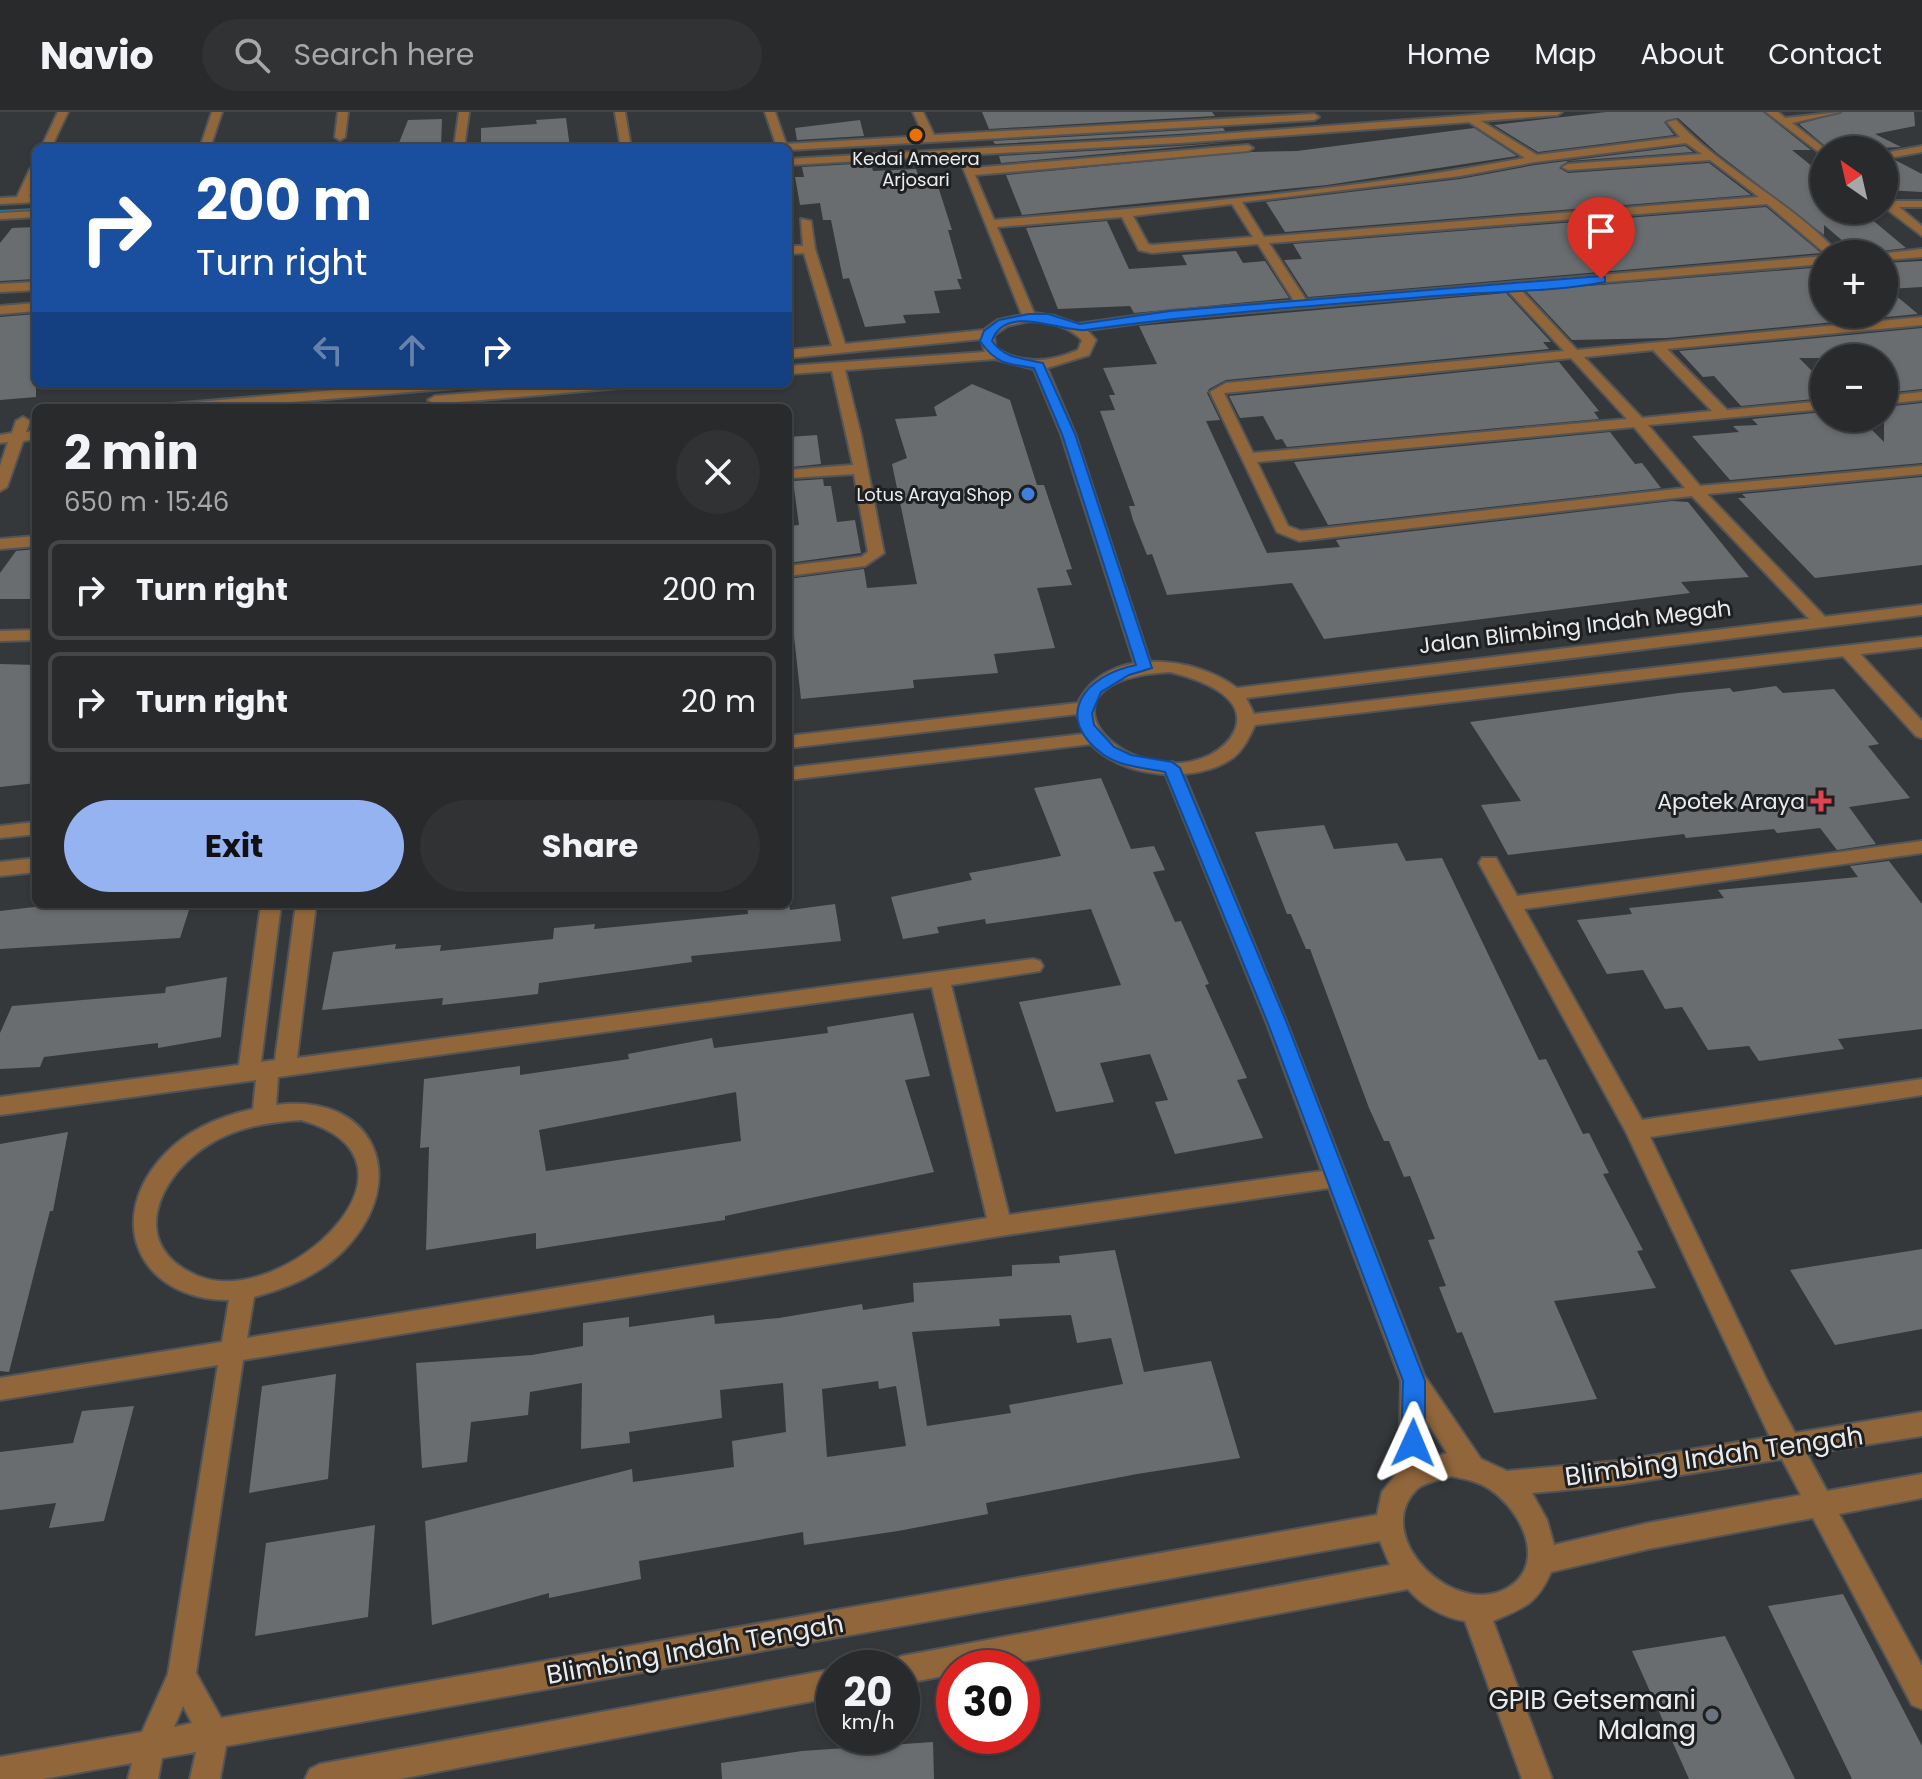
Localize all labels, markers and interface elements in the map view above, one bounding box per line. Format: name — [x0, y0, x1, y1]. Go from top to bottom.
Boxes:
search box — [202, 19, 762, 91]
text: Navio — [40, 29, 154, 82]
icon: search — [230, 33, 274, 77]
text: Search here — [294, 33, 474, 76]
text: Home — [1407, 35, 1490, 74]
text: Map — [1534, 35, 1596, 74]
text: About — [1640, 35, 1724, 74]
text: Contact — [1768, 35, 1882, 74]
marker: Kedai Ameera Arjosari — [907, 126, 925, 144]
north arrow — [1810, 136, 1898, 224]
map controls — [1810, 136, 1898, 432]
place label: Kedai Ameera Arjosari — [852, 146, 980, 192]
text: 200 m — [196, 161, 372, 240]
icon: right — [64, 176, 168, 280]
pin — [1567, 197, 1635, 279]
icon: arrive — [1579, 209, 1623, 253]
text: Turn right — [196, 237, 367, 288]
button: + — [1810, 240, 1898, 328]
icon: left — [306, 328, 350, 372]
icon: ahead — [390, 328, 434, 372]
icon: right — [474, 328, 518, 372]
button: − — [1810, 344, 1898, 432]
text: 2 min — [64, 419, 199, 486]
button: close — [676, 430, 760, 514]
place label: Lotus Araya Shop — [857, 482, 1012, 507]
text: 650 m · 15:46 — [64, 484, 229, 520]
marker: Lotus Araya Shop — [1019, 485, 1037, 503]
icon: right — [68, 568, 112, 612]
text: Turn right — [136, 568, 288, 611]
text: 200 m — [662, 568, 756, 611]
street label: Jalan Blimbing Indah Megah — [1417, 592, 1733, 662]
icon: right — [68, 680, 112, 724]
text: Turn right — [136, 680, 288, 723]
text: 20 m — [681, 680, 756, 723]
place label: Apotek Araya — [1657, 786, 1805, 817]
marker: Apotek Araya — [1812, 792, 1830, 810]
button: Exit — [64, 800, 404, 892]
button: Share — [420, 800, 760, 892]
position arrow — [1371, 1401, 1455, 1485]
street label: Blimbing Indah Tengah — [1562, 1417, 1866, 1495]
street label: Blimbing Indah Tengah — [544, 1605, 846, 1693]
speed limit sign: 30 — [936, 1650, 1040, 1754]
text: 20 — [844, 1664, 892, 1720]
place label: GPIB Getsemani Malang — [1489, 1682, 1696, 1748]
marker: GPIB Getsemani Malang — [1703, 1706, 1721, 1724]
text: km/h — [841, 1708, 895, 1736]

